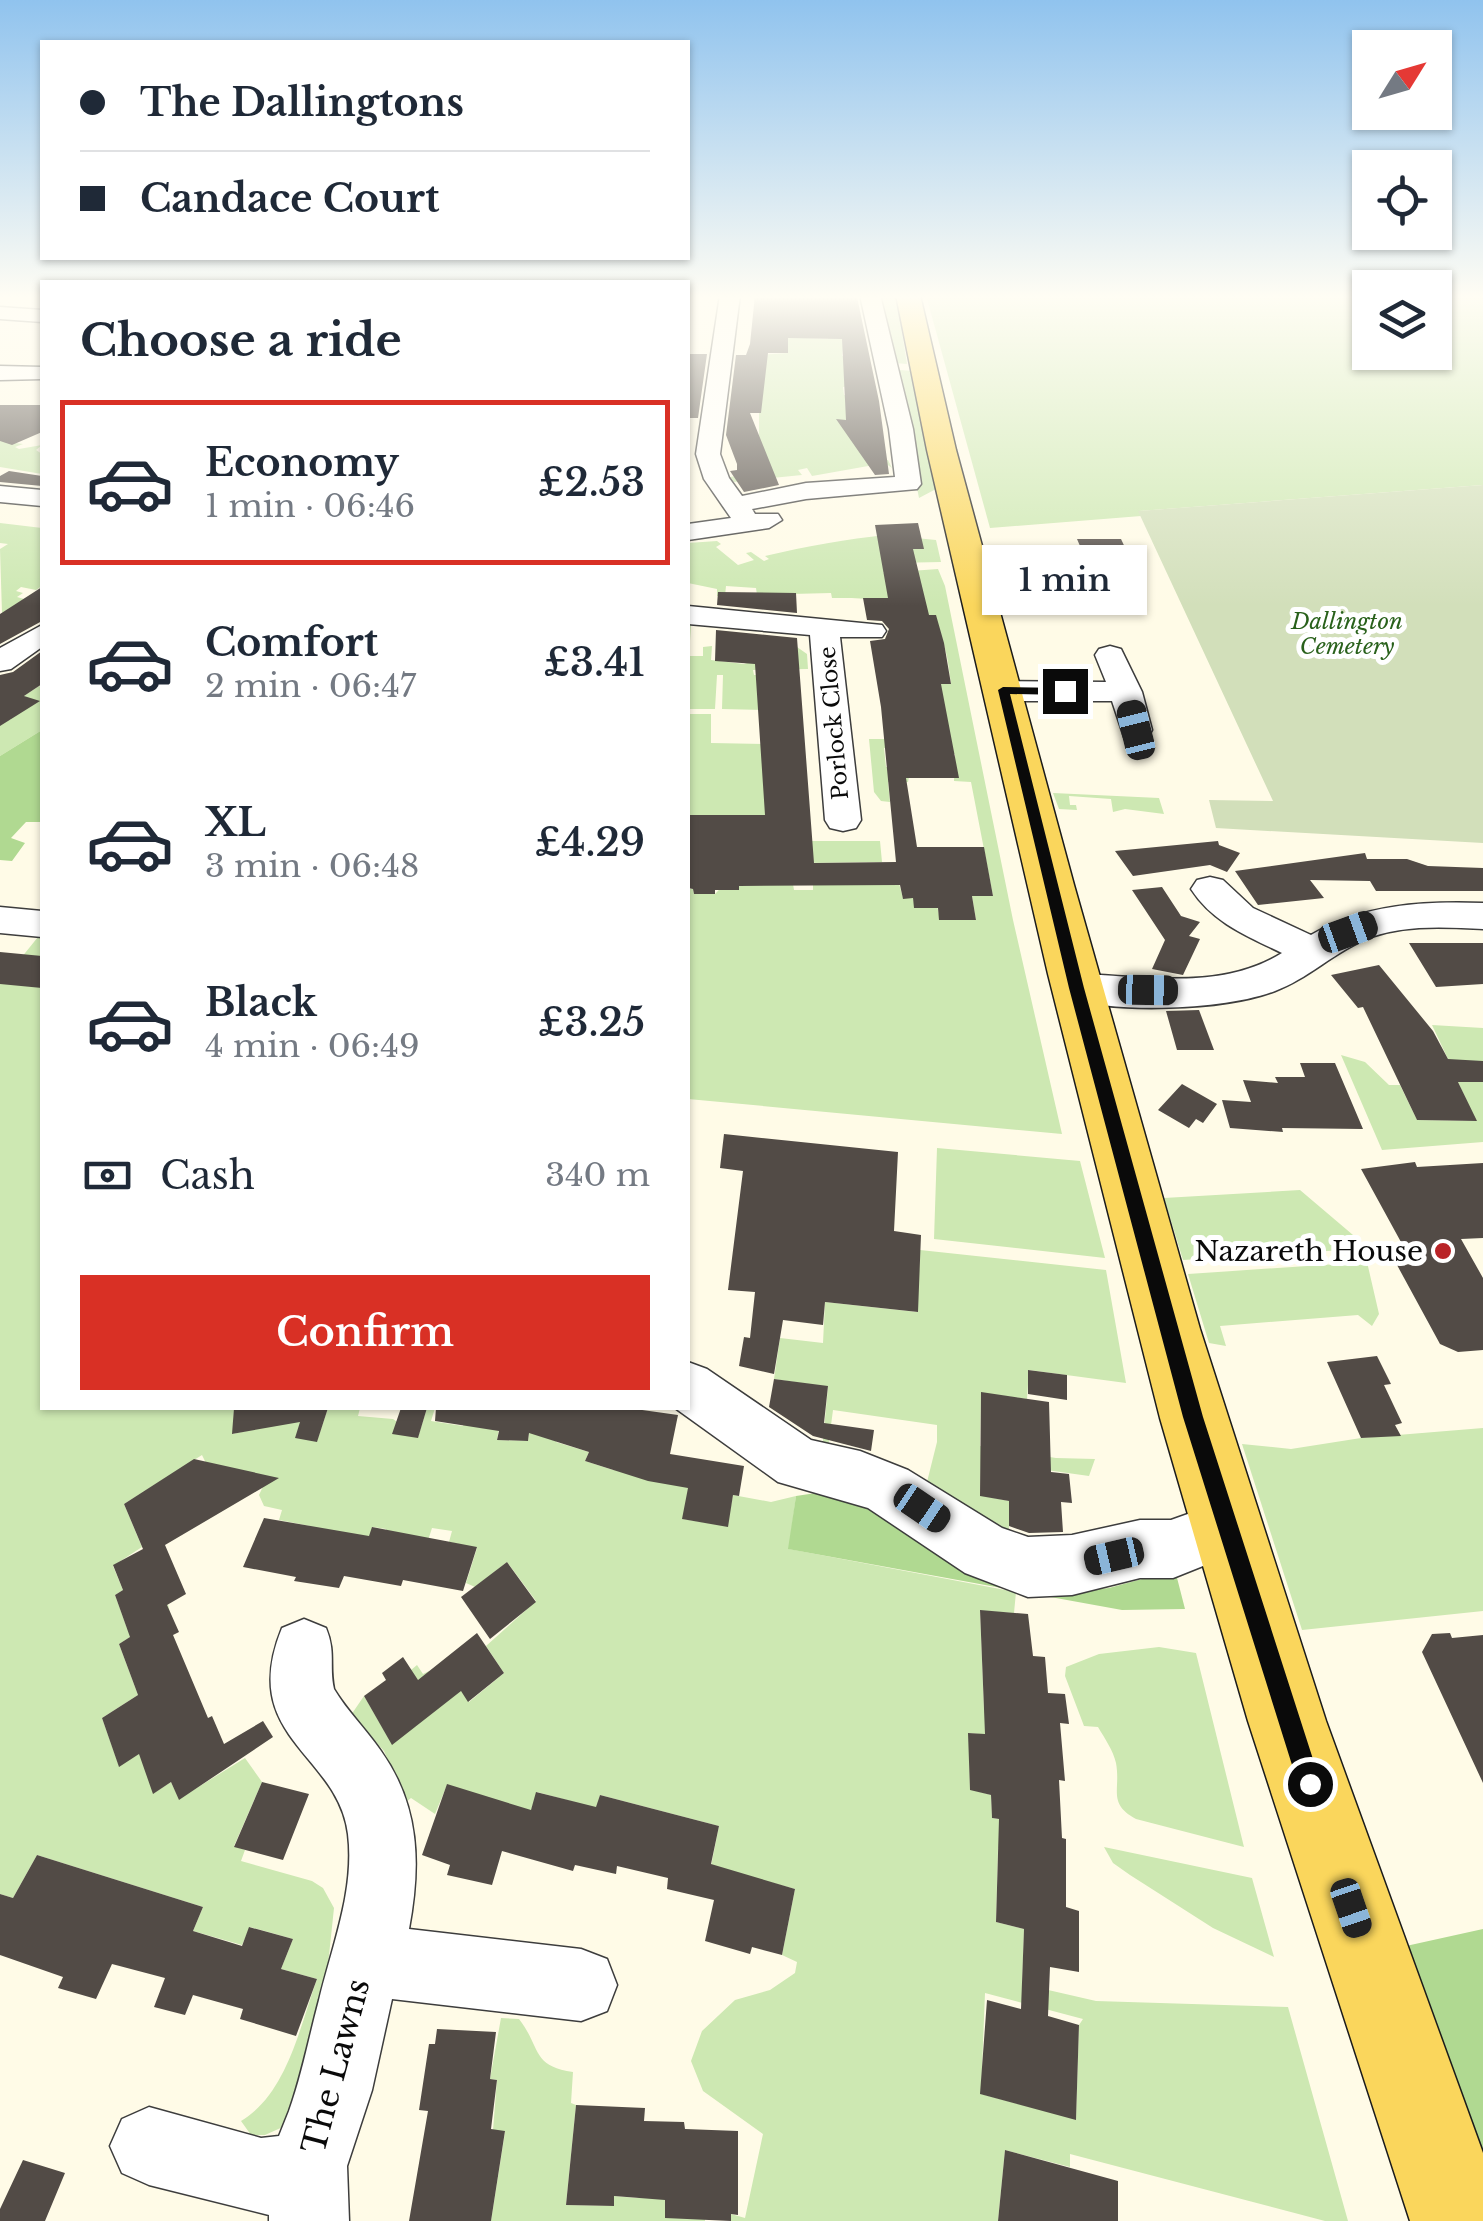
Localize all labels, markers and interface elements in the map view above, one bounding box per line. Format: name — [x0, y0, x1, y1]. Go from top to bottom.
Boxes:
north arrow — [1352, 30, 1452, 130]
map controls — [1352, 30, 1452, 370]
text: The Dallingtons — [140, 79, 464, 126]
button: locate — [1352, 150, 1452, 250]
text: Candace Court — [140, 175, 439, 222]
button: layers — [1352, 270, 1452, 370]
text: Choose a ride — [80, 312, 402, 368]
icon: car — [85, 438, 175, 528]
text: Economy — [205, 439, 399, 486]
text: £2.53 — [538, 459, 645, 506]
text: 1 min · 06:46 — [205, 486, 415, 526]
callout: 1 min — [982, 546, 1148, 616]
text: 1 min — [1018, 560, 1111, 600]
park label: Dallington Cemetery — [1290, 608, 1403, 660]
icon: car — [85, 618, 175, 708]
text: Comfort — [205, 619, 378, 666]
text: £3.41 — [544, 639, 645, 686]
street label: Porlock Close — [814, 645, 854, 801]
text: 2 min · 06:47 — [205, 666, 416, 706]
route end — [1043, 669, 1088, 714]
car — [1114, 697, 1158, 763]
icon: car — [85, 798, 175, 888]
text: XL — [205, 799, 266, 846]
text: £4.29 — [535, 819, 645, 866]
text: 3 min · 06:48 — [205, 846, 419, 886]
car — [1315, 908, 1381, 956]
car — [1118, 974, 1178, 1006]
icon: car — [85, 978, 175, 1068]
text: Black — [205, 979, 317, 1026]
text: £3.25 — [538, 999, 645, 1046]
text: 4 min · 06:49 — [205, 1026, 420, 1066]
icon: cash — [80, 1148, 135, 1203]
text: Cash — [160, 1152, 255, 1199]
text: 340 m — [545, 1155, 650, 1195]
place label: Nazareth House — [1194, 1234, 1423, 1269]
marker: Nazareth House — [1432, 1240, 1454, 1262]
button: Confirm — [80, 1275, 650, 1390]
car — [889, 1479, 955, 1537]
car — [1081, 1535, 1147, 1577]
route start — [1288, 1762, 1333, 1807]
car — [1327, 1875, 1375, 1941]
street label: The Lawns — [293, 1974, 379, 2158]

